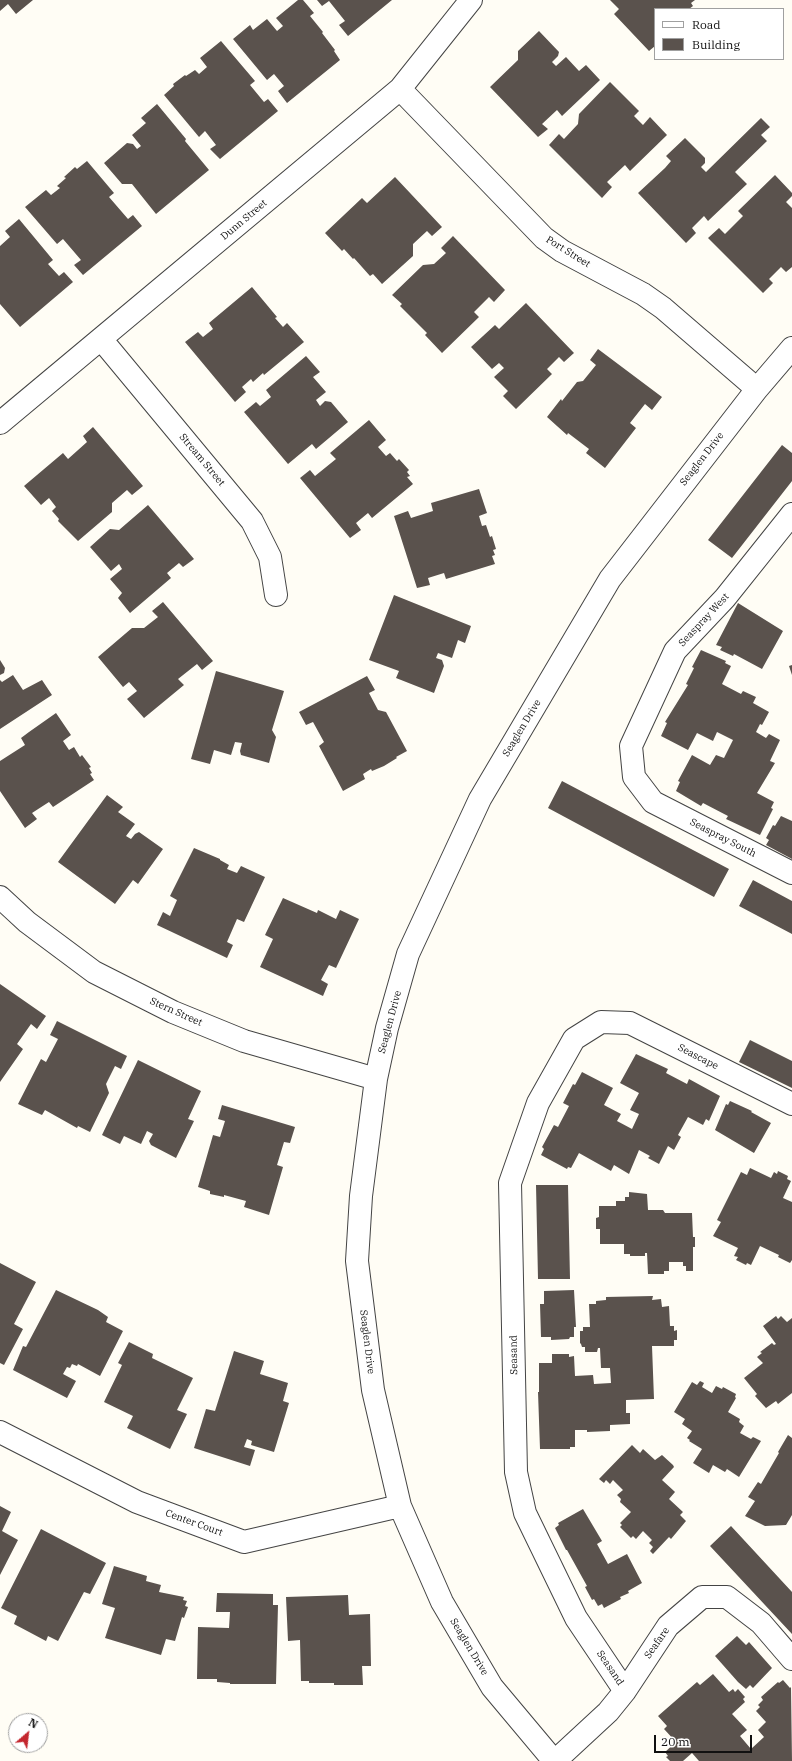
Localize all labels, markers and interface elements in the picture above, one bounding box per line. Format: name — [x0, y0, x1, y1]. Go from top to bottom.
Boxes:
legend — [654, 8, 784, 60]
text: Road — [692, 17, 721, 32]
text: Building — [692, 37, 740, 52]
street label: Dunn Street — [219, 197, 269, 243]
street label: Port Street — [544, 234, 592, 270]
street label: Seaglen Drive — [677, 430, 727, 488]
street label: Stream Street — [177, 431, 227, 489]
street label: Seaspray West — [676, 591, 732, 649]
street label: Seaglen Drive — [500, 697, 544, 759]
street label: Seaspray South — [688, 816, 758, 860]
street label: Seaglen Drive — [376, 989, 404, 1055]
street label: Stern Street — [148, 995, 204, 1029]
street label: Seascape — [676, 1042, 720, 1072]
street label: Seaglen Drive — [357, 1309, 377, 1375]
street label: Seasand — [508, 1335, 520, 1375]
street label: Center Court — [164, 1507, 224, 1539]
street label: Seaglen Drive — [447, 1616, 491, 1678]
street label: Seafare — [642, 1625, 672, 1661]
street label: Seasand — [594, 1648, 626, 1688]
north arrow — [8, 1713, 48, 1753]
text: N — [26, 1715, 40, 1732]
scale bar — [656, 1727, 754, 1753]
text: 20 m — [661, 1734, 690, 1749]

